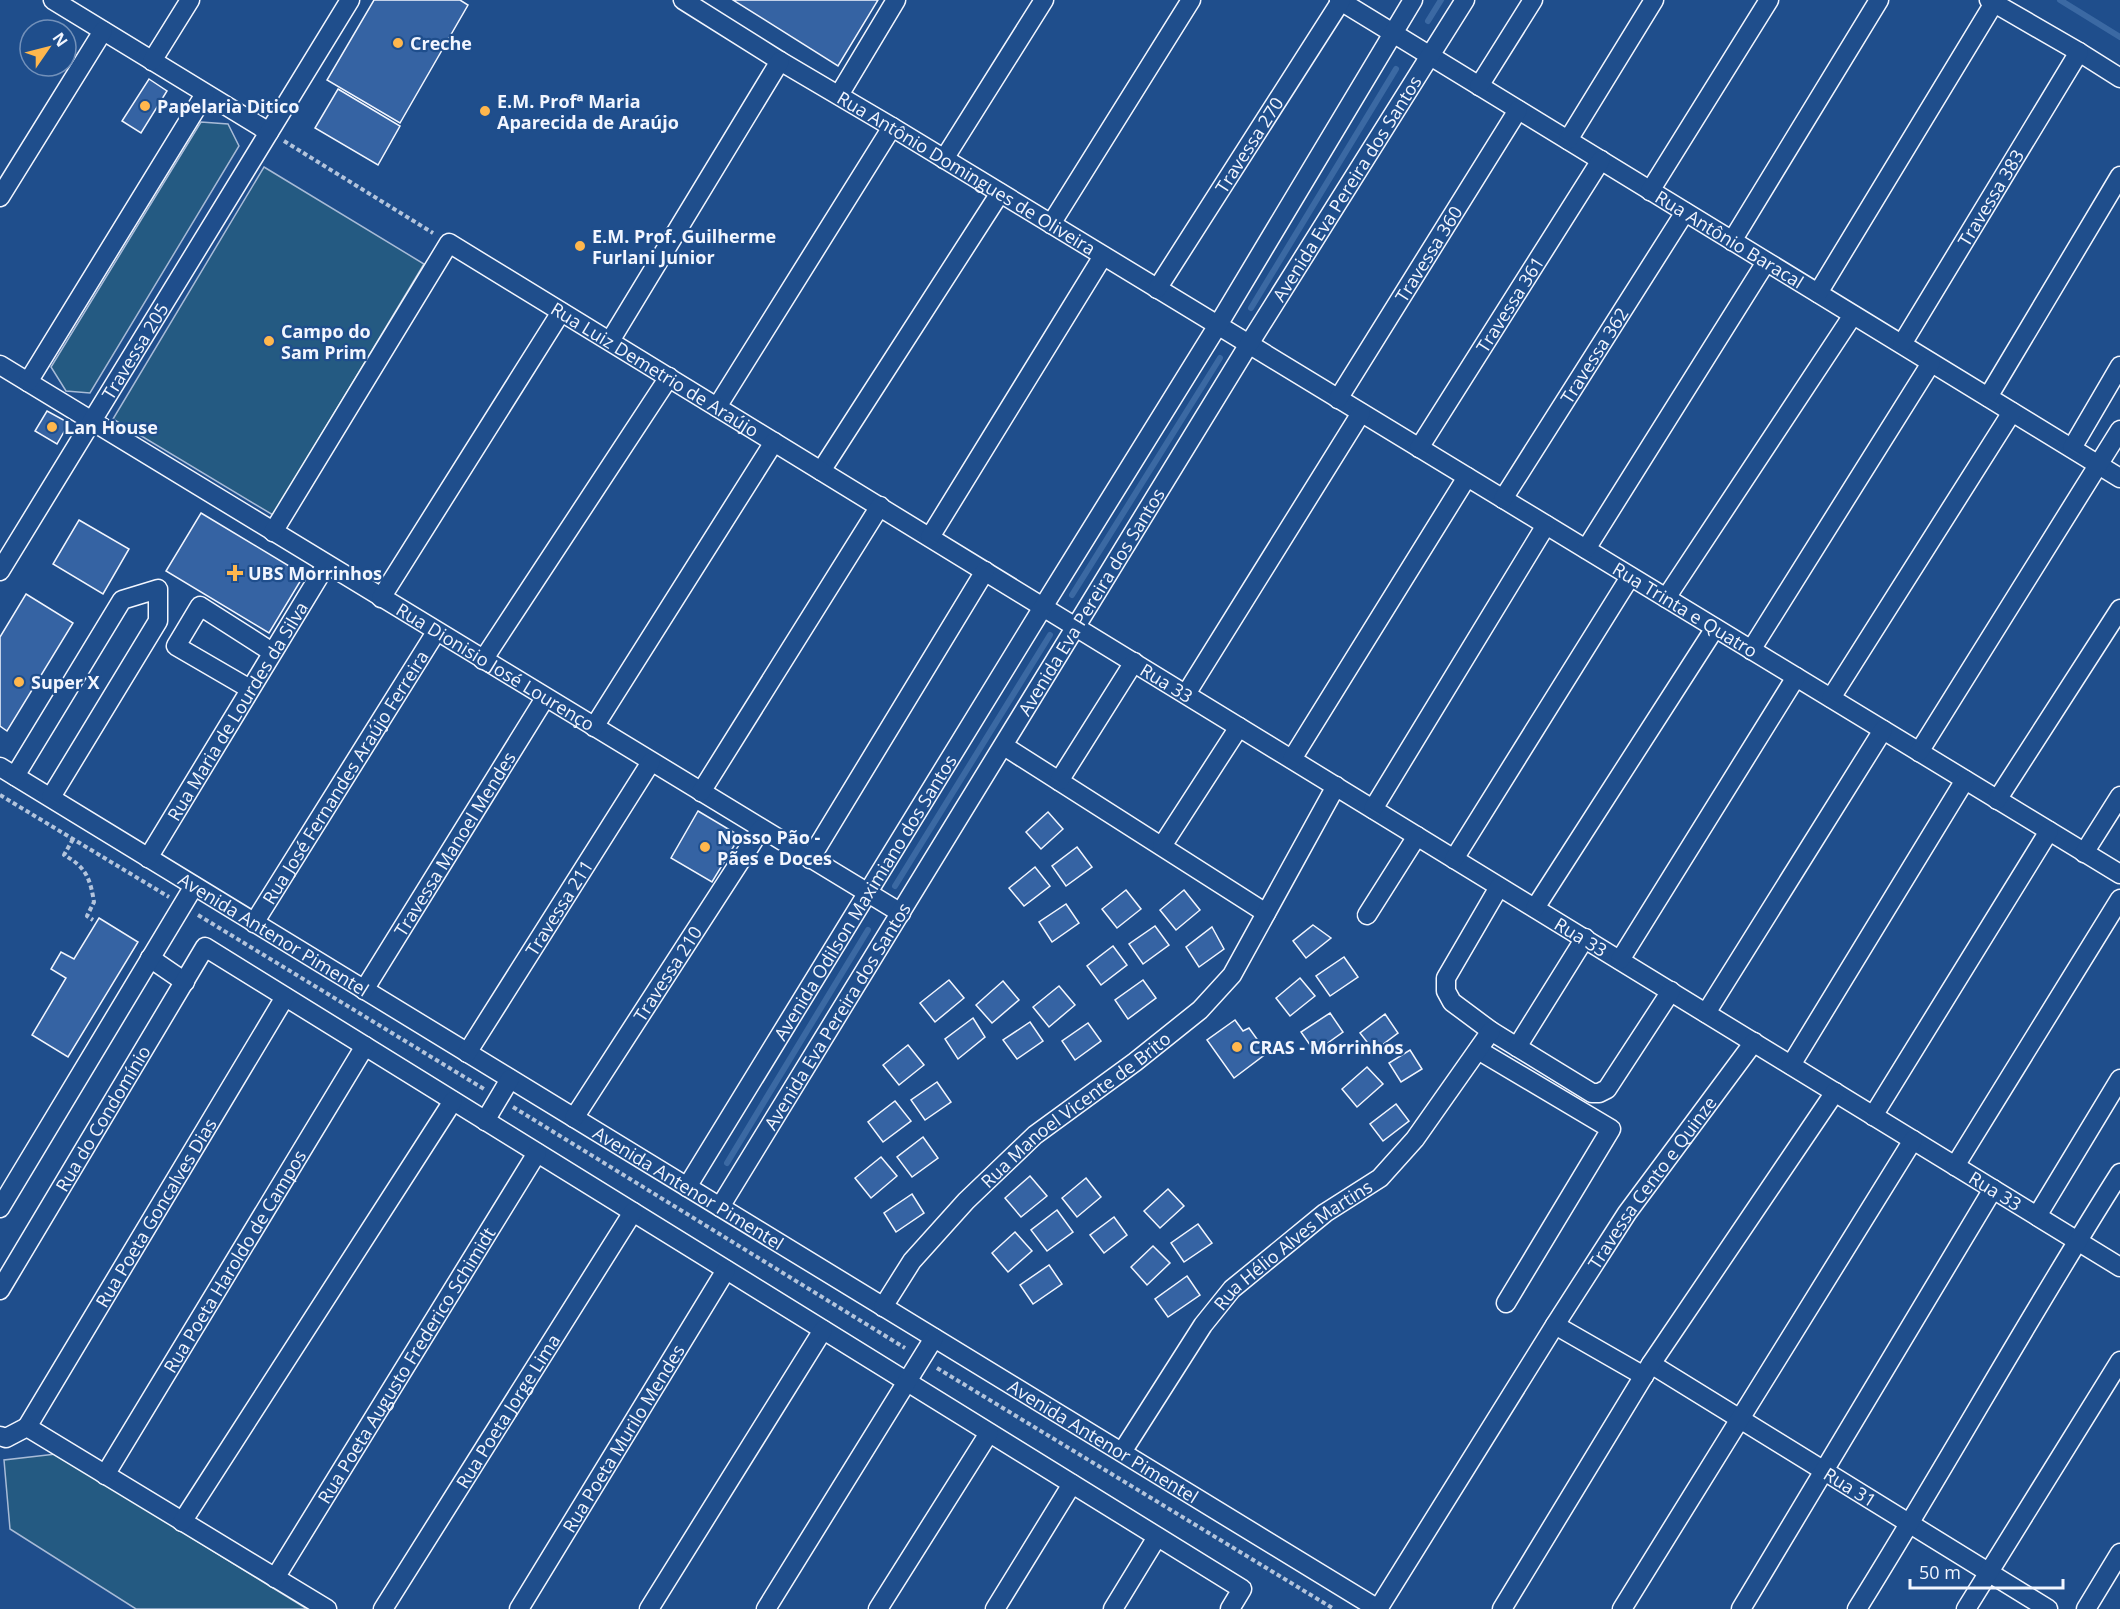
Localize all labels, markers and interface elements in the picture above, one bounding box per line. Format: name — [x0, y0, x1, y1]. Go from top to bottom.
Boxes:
north arrow — [18, 18, 78, 78]
text: N — [48, 28, 73, 51]
place label: Creche — [410, 31, 472, 55]
marker: Creche — [391, 36, 405, 50]
street label: Avenida Eva Pereira dos Santos — [1267, 71, 1427, 306]
street label: Rua Antônio Domingues de Oliveira — [833, 85, 1100, 260]
place label: E.M. Profª Maria Aparecida de Araújo — [497, 89, 679, 134]
street label: Travessa 270 — [1210, 92, 1289, 197]
place label: Papelaria Ditico — [157, 94, 299, 118]
marker: Papelaria Ditico — [138, 99, 152, 113]
marker: E.M. Profª Maria Aparecida de Araújo — [478, 104, 492, 118]
street label: Travessa 383 — [1952, 145, 2029, 251]
street label: Rua Antônio Baracal — [1651, 185, 1808, 294]
street label: Travessa 360 — [1389, 201, 1467, 307]
place label: E.M. Prof. Guilherme Furlani Junior — [592, 224, 776, 269]
marker: E.M. Prof. Guilherme Furlani Junior — [573, 239, 587, 253]
street label: Travessa 361 — [1471, 252, 1549, 357]
street label: Rua Luiz Demetrio de Araújo — [547, 296, 764, 442]
street label: Travessa 205 — [96, 298, 174, 404]
street label: Travessa 362 — [1555, 303, 1633, 408]
place label: Campo do Sam Prim — [281, 319, 371, 364]
marker: Campo do Sam Prim — [262, 334, 276, 348]
place label: Lan House — [64, 415, 158, 439]
marker: Lan House — [45, 420, 59, 434]
street label: Avenida Eva Pereira dos Santos — [1012, 484, 1170, 720]
street label: Rua Trinta e Quatro — [1608, 556, 1762, 663]
place label: UBS Morrinhos — [248, 561, 382, 585]
marker: UBS Morrinhos — [226, 564, 244, 582]
street label: Rua Maria de Lourdes da Silva — [162, 597, 313, 825]
street label: Rua Dionisio José Lourenço — [392, 597, 599, 736]
street label: Rua José Fernandes Araújo Ferreira — [257, 646, 434, 909]
street label: Rua 33 — [1136, 658, 1197, 708]
place label: Super X — [31, 670, 100, 694]
marker: Super X — [12, 675, 26, 689]
street label: Travessa Manoel Mendes — [388, 747, 521, 941]
street label: Avenida Odilson Maximiano dos Santos — [768, 750, 962, 1045]
place label: Nosso Pão - Pães e Doces — [717, 825, 832, 870]
marker: Nosso Pão - Pães e Doces — [698, 840, 712, 854]
street label: Travessa 211 — [520, 855, 598, 960]
street label: Avenida Antenor Pimentel — [174, 867, 374, 1002]
street label: Avenida Eva Pereira dos Santos — [758, 898, 916, 1134]
street label: Rua 33 — [1550, 911, 1612, 962]
street label: Travessa 210 — [628, 921, 707, 1026]
street label: Rua Manoel Vicente de Brito — [975, 1026, 1175, 1193]
place label: CRAS - Morrinhos — [1249, 1035, 1404, 1059]
marker: CRAS - Morrinhos — [1230, 1040, 1244, 1054]
street label: Rua do Condomínio — [50, 1041, 156, 1196]
street label: Travessa Cento e Quinze — [1582, 1091, 1722, 1273]
street label: Rua Poeta Goncalves Dias — [90, 1114, 222, 1312]
street label: Avenida Antenor Pimentel — [589, 1120, 788, 1255]
street label: Rua Poeta Haroldo de Campos — [158, 1145, 311, 1377]
street label: Rua 33 — [1965, 1165, 2026, 1216]
street label: Rua Hélio Alves Martins — [1208, 1174, 1377, 1315]
street label: Rua Poeta Augusto Frederico Schimidt — [312, 1223, 500, 1508]
street label: Rua Poeta Jorge Lima — [450, 1329, 565, 1493]
street label: Rua Poeta Murilo Mendes — [557, 1340, 690, 1537]
street label: Avenida Antenor Pimentel — [1004, 1374, 1203, 1508]
street label: Rua 31 — [1819, 1462, 1881, 1512]
scale bar — [1910, 1552, 2063, 1590]
text: 50 m — [1919, 1560, 1961, 1584]

